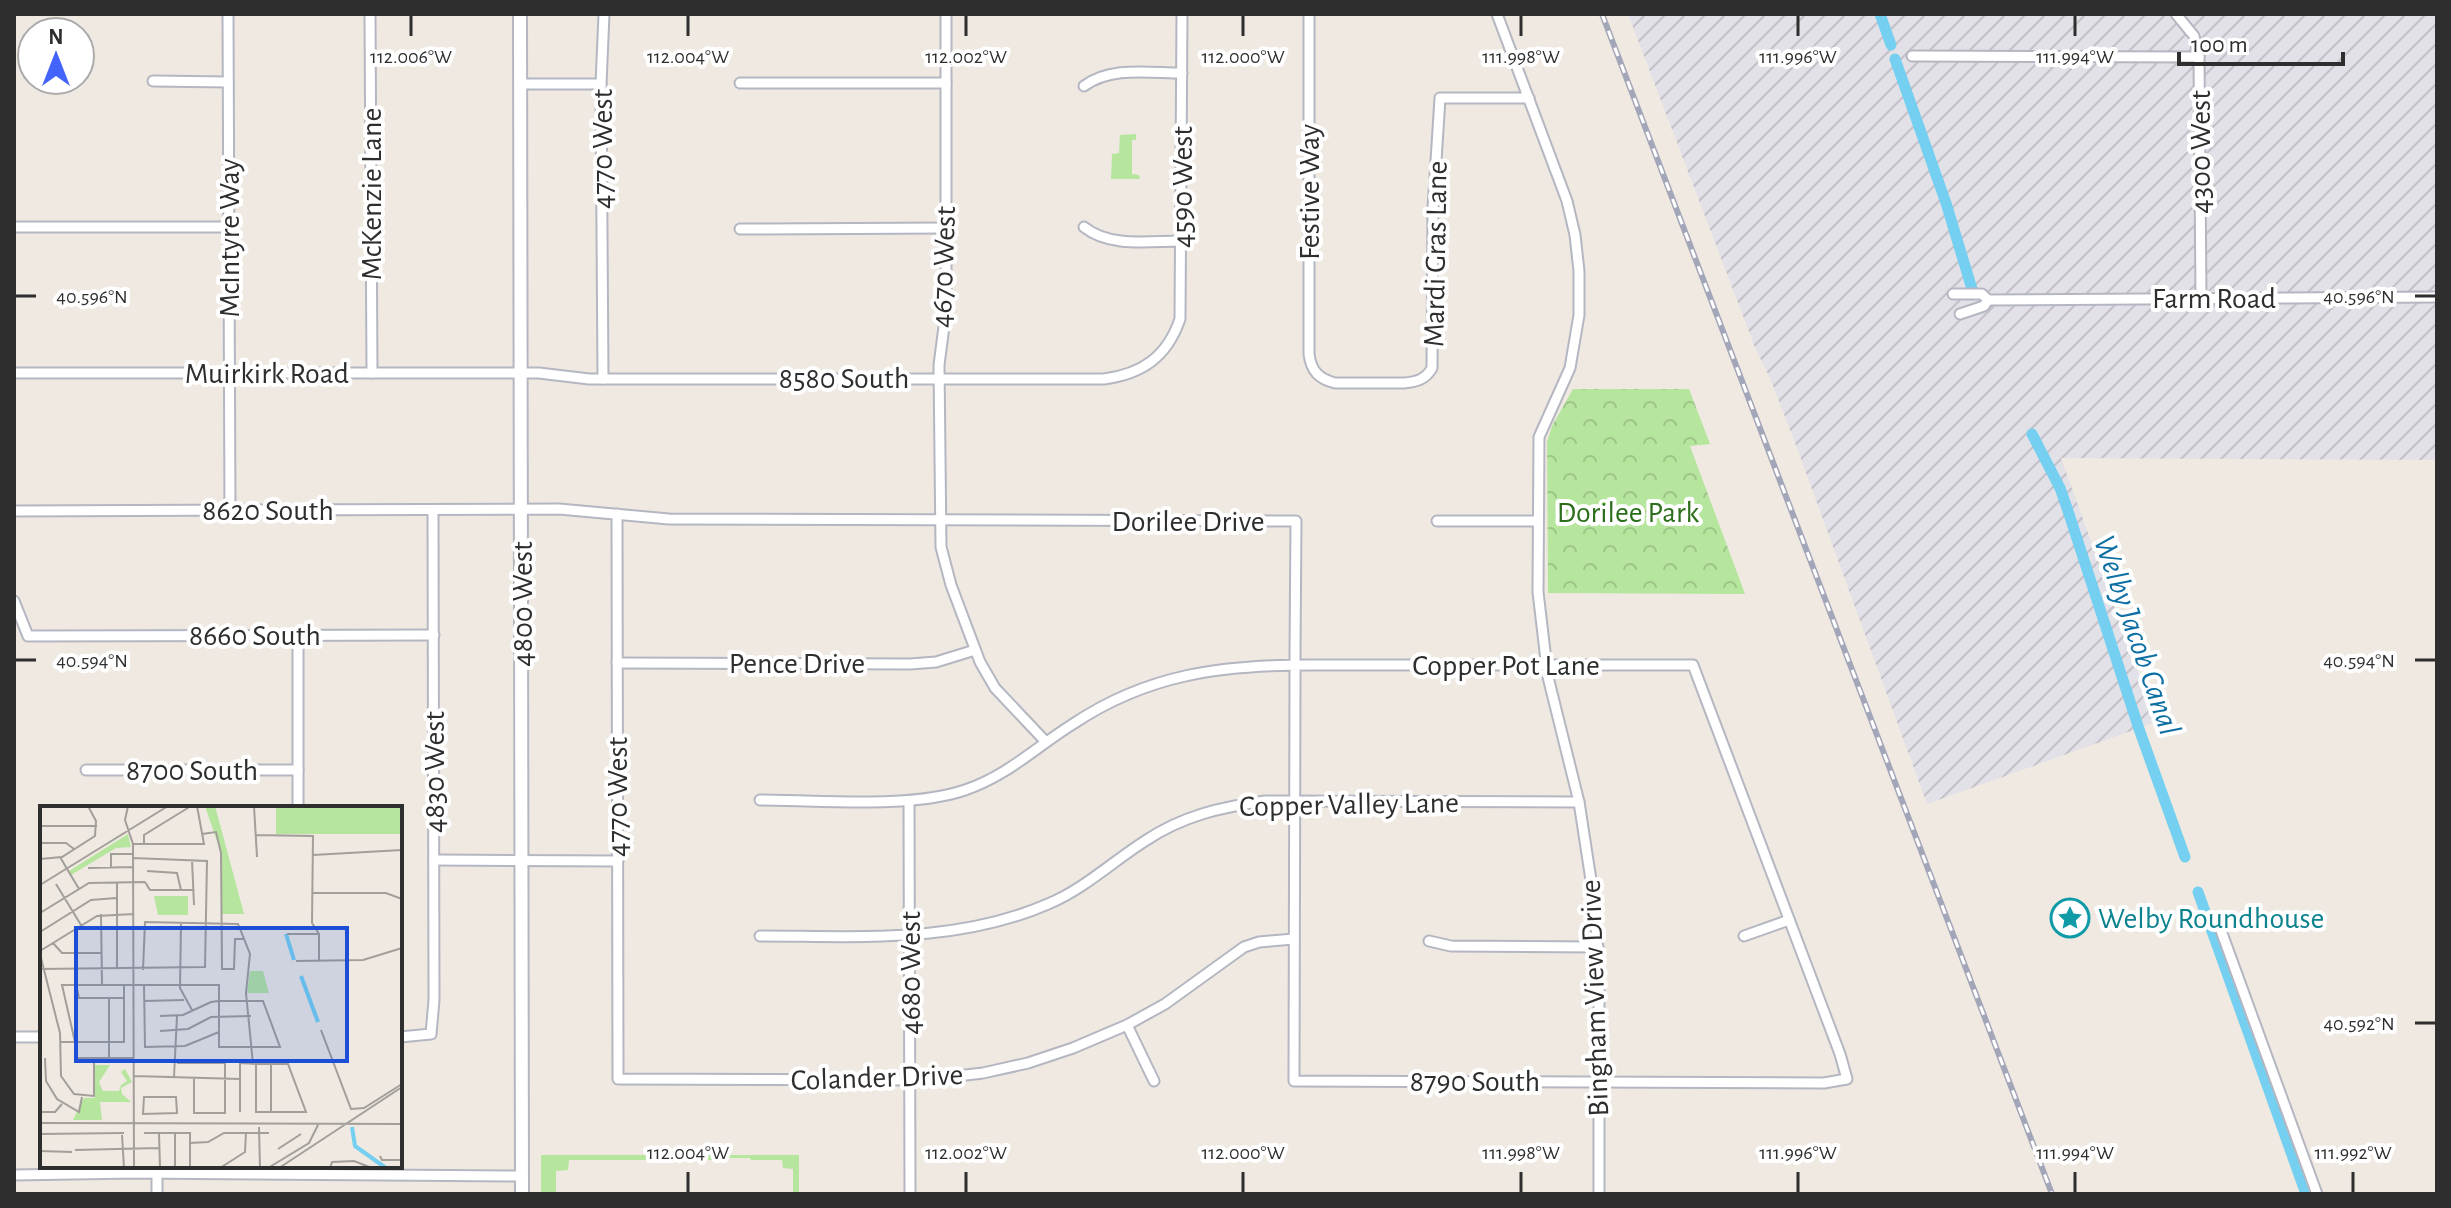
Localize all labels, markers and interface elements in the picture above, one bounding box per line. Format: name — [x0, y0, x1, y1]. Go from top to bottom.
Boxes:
north arrow — [16, 16, 96, 96]
scale bar — [2179, 16, 2343, 66]
text: N — [48, 26, 64, 48]
text: 100 m — [2191, 33, 2248, 57]
text: 112.006°W — [370, 47, 452, 67]
text: 112.004°W — [647, 47, 729, 67]
text: 112.002°W — [925, 47, 1007, 67]
text: 112.000°W — [1201, 47, 1285, 67]
text: 111.998°W — [1482, 47, 1560, 67]
text: 111.996°W — [1759, 47, 1837, 67]
text: 111.994°W — [2036, 47, 2114, 67]
street label: 4770 West — [588, 88, 618, 209]
street label: 4300 West — [2186, 90, 2216, 214]
street label: McKenzie Lane — [357, 108, 387, 280]
street label: Festive Way — [1295, 124, 1325, 260]
street label: 4590 West — [1168, 126, 1198, 248]
street label: McIntyre Way — [215, 158, 245, 318]
street label: Mardi Gras Lane — [1419, 161, 1453, 347]
street label: 4670 West — [927, 205, 961, 328]
street label: Farm Road — [2152, 284, 2276, 314]
text: 40.596°N — [56, 287, 128, 307]
text: 40.596°N — [2323, 287, 2395, 307]
street label: Muirkirk Road — [185, 359, 349, 389]
street label: 8580 South — [779, 364, 909, 394]
street label: 8620 South — [202, 496, 334, 526]
park label: Dorilee Park — [1557, 498, 1700, 528]
street label: Dorilee Drive — [1111, 507, 1265, 537]
water label: Welby Jacob Canal — [2088, 531, 2186, 739]
street label: 4800 West — [508, 541, 538, 667]
street label: 8660 South — [189, 621, 321, 651]
street label: Pence Drive — [729, 649, 865, 679]
text: 40.594°N — [56, 651, 128, 671]
street label: Copper Pot Lane — [1412, 651, 1600, 681]
text: 40.594°N — [2323, 651, 2395, 671]
street label: 4830 West — [420, 711, 450, 833]
street label: 4770 West — [603, 736, 633, 857]
street label: 8700 South — [126, 756, 258, 786]
street label: Copper Valley Lane — [1239, 788, 1459, 822]
inset map — [40, 806, 402, 1168]
street label: Bingham View Drive — [1576, 879, 1614, 1117]
place icon: Welby Roundhouse — [2049, 897, 2091, 939]
place label: Welby Roundhouse — [2098, 904, 2324, 934]
street label: 4680 West — [896, 911, 926, 1035]
text: 40.592°N — [2323, 1014, 2395, 1034]
street label: Colander Drive — [790, 1060, 964, 1096]
street label: 8790 South — [1410, 1067, 1540, 1097]
text: 112.004°W — [647, 1143, 729, 1163]
text: 112.002°W — [925, 1143, 1007, 1163]
text: 112.000°W — [1201, 1143, 1285, 1163]
text: 111.998°W — [1482, 1143, 1560, 1163]
text: 111.996°W — [1759, 1143, 1837, 1163]
text: 111.994°W — [2036, 1143, 2114, 1163]
text: 111.992°W — [2314, 1143, 2392, 1163]

